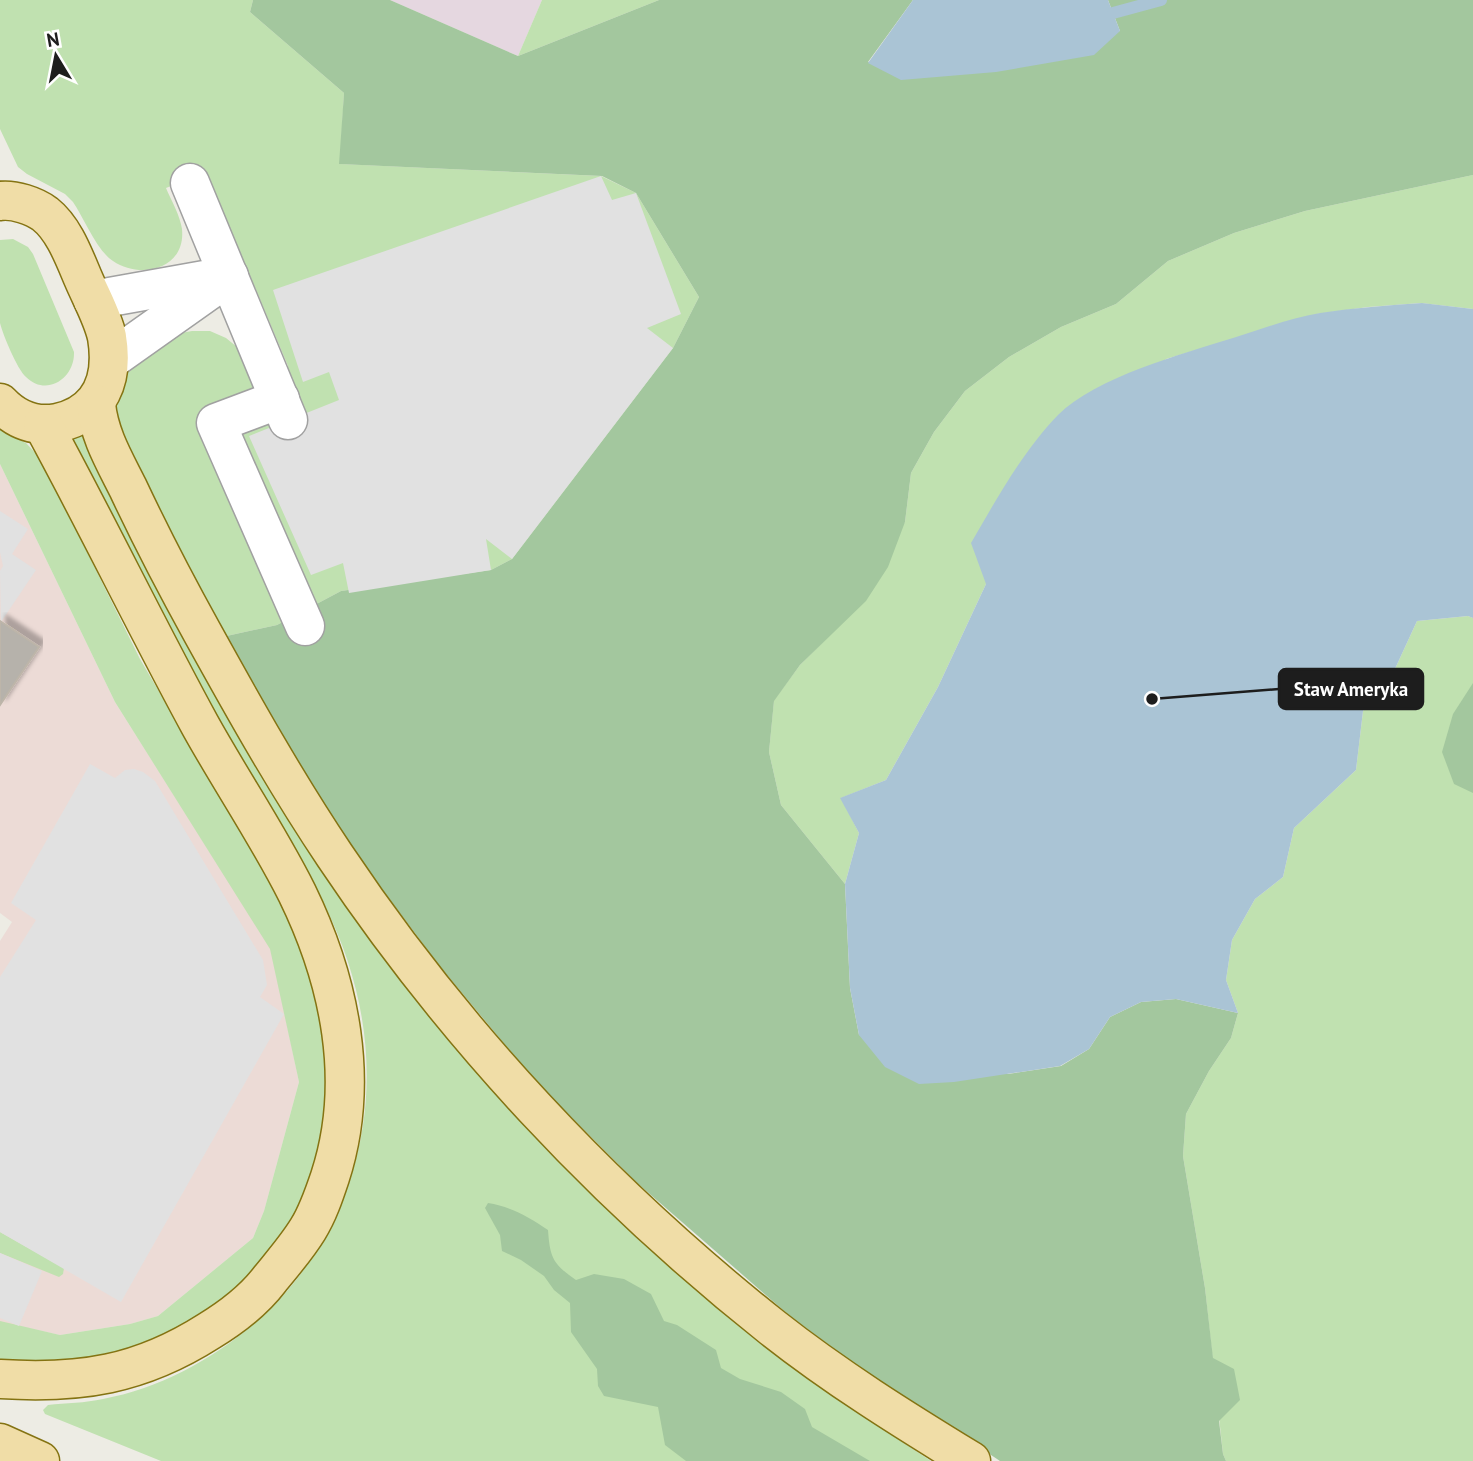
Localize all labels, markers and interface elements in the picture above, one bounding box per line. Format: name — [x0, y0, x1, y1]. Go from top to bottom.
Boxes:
north arrow — [21, 21, 91, 91]
text: N — [45, 26, 61, 52]
callout: Staw Ameryka — [1279, 669, 1423, 709]
text: Staw Ameryka — [1294, 677, 1408, 701]

